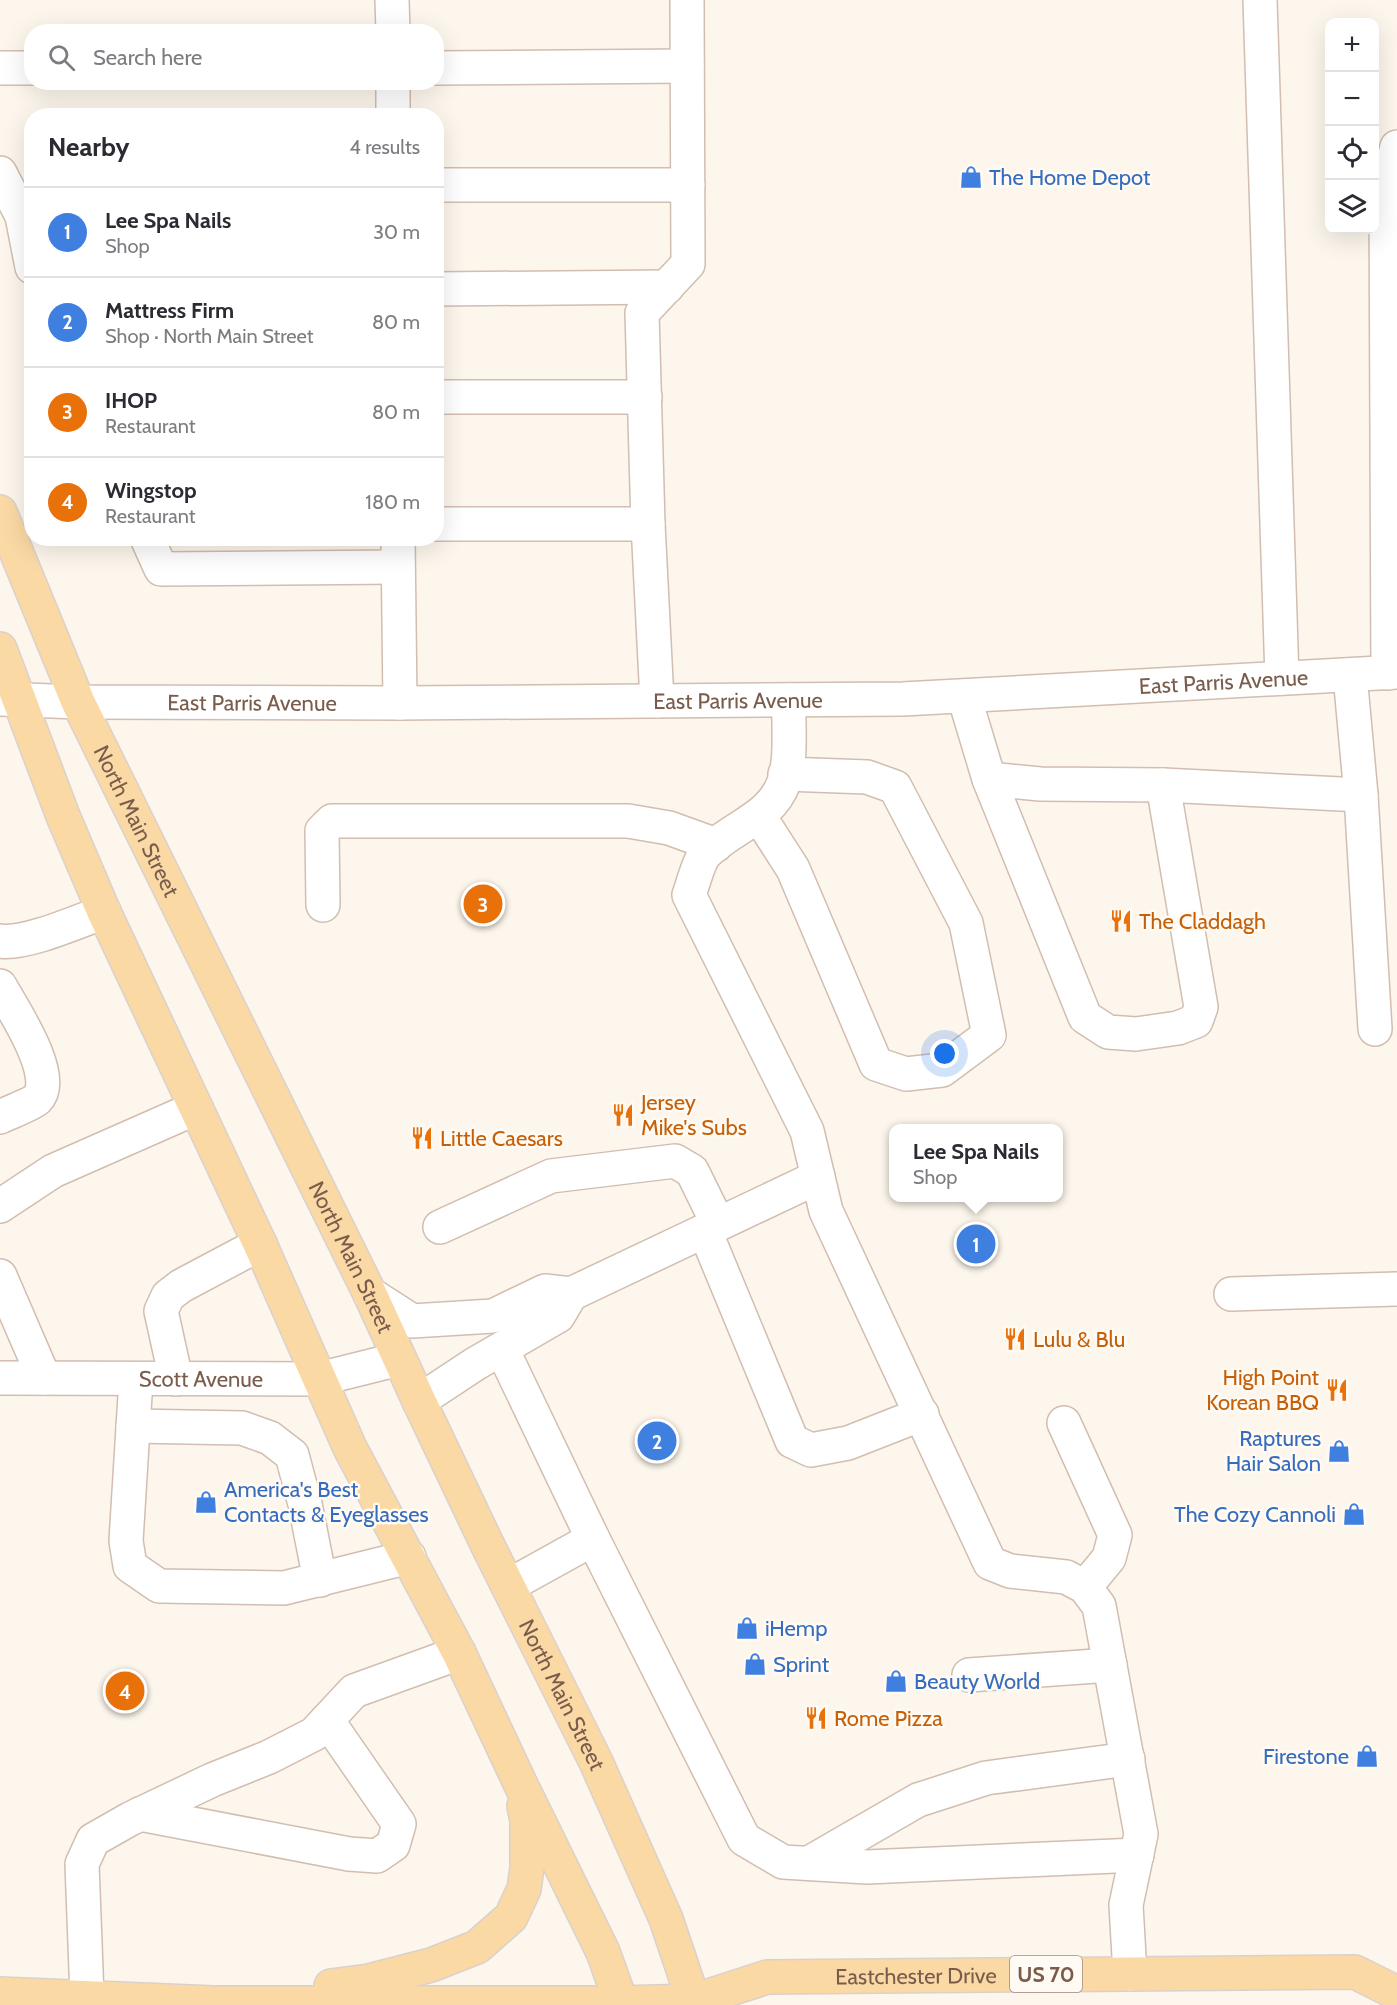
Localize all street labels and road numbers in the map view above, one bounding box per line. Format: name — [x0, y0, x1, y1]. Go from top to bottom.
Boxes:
street label: East Parris Avenue — [1138, 663, 1309, 700]
street label: East Parris Avenue — [653, 686, 823, 714]
street label: East Parris Avenue — [167, 689, 337, 716]
street label: North Main Street — [88, 741, 186, 902]
street label: North Main Street — [303, 1177, 400, 1338]
street label: Scott Avenue — [139, 1365, 263, 1392]
street label: North Main Street — [513, 1615, 612, 1775]
road number: US 70 — [1010, 1956, 1082, 1992]
street label: Eastchester Drive — [835, 1962, 997, 1990]

